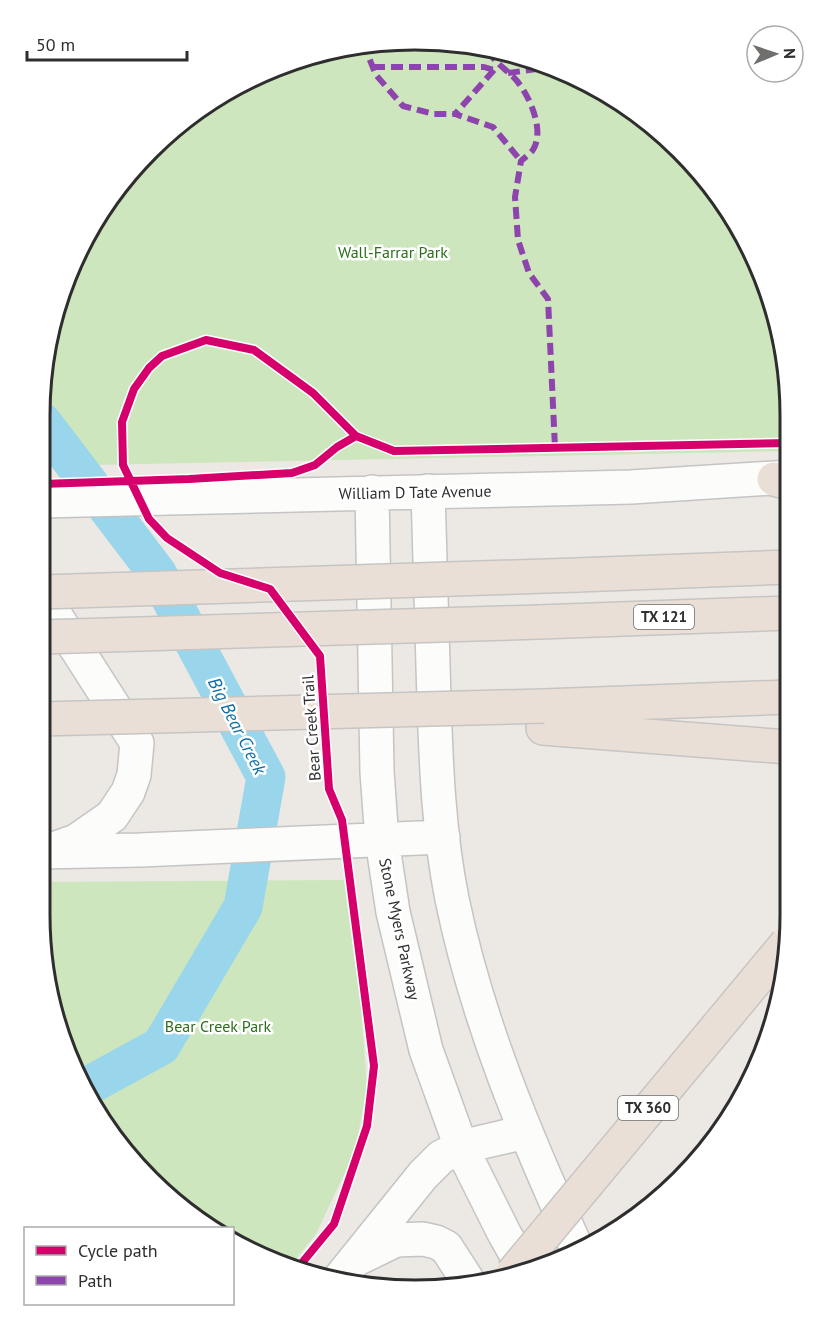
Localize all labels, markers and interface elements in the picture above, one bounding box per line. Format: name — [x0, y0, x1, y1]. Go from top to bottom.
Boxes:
scale bar — [27, 24, 188, 62]
north arrow — [745, 24, 805, 84]
text: 50 m — [36, 33, 75, 56]
text: N — [780, 48, 800, 59]
park label: Wall-Farrar Park — [338, 242, 448, 262]
street label: William D Tate Avenue — [338, 481, 492, 503]
road number: TX 121 — [634, 605, 694, 629]
water label: Big Bear Creek — [203, 673, 272, 779]
street label: Bear Creek Trail — [297, 674, 325, 782]
street label: Stone Myers Parkway — [375, 856, 425, 1002]
park label: Bear Creek Park — [165, 1016, 272, 1036]
road number: TX 360 — [618, 1096, 678, 1120]
legend — [24, 1227, 234, 1305]
text: Cycle path — [78, 1239, 158, 1262]
text: Path — [78, 1269, 112, 1292]

